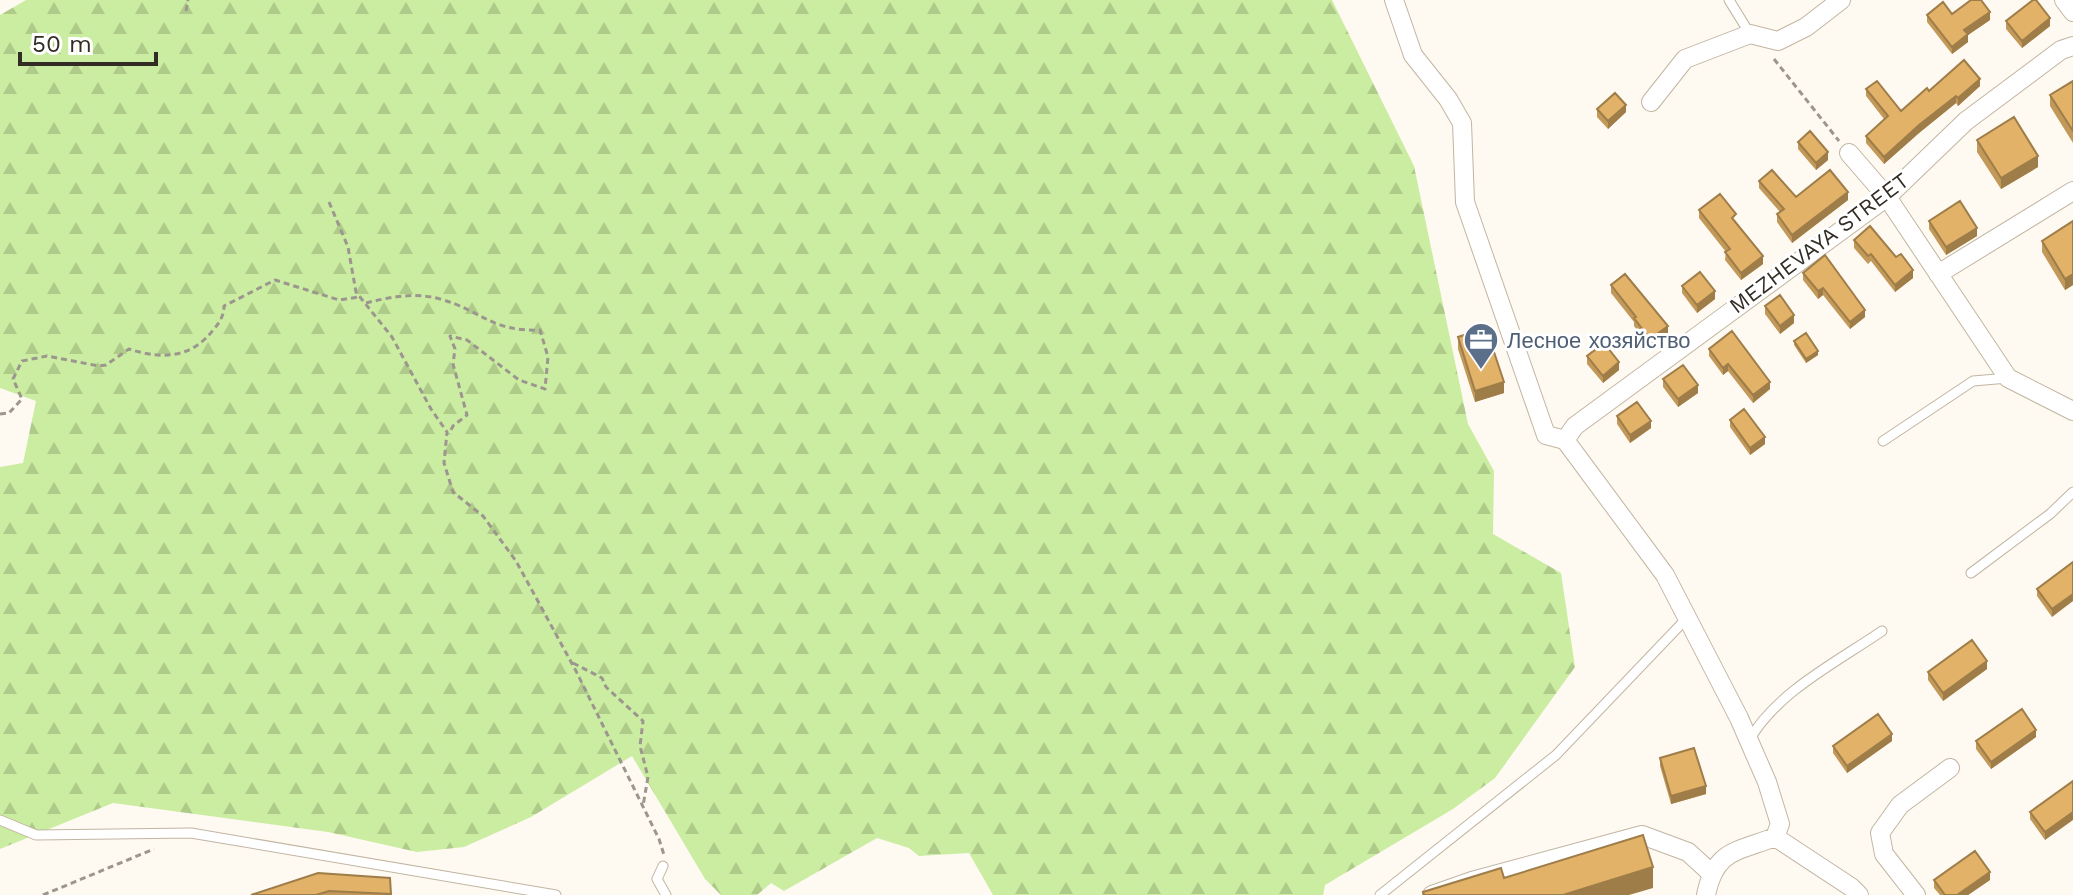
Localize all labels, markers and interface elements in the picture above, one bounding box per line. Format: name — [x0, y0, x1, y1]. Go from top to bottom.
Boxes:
scale bar — [20, 16, 156, 66]
text: 50 m — [32, 30, 92, 58]
street label: MEZHEVAYA STREET — [1724, 167, 1914, 319]
office icon: Лесное хозяйство — [1462, 321, 1500, 371]
place label: Лесное хозяйство — [1507, 328, 1691, 353]

